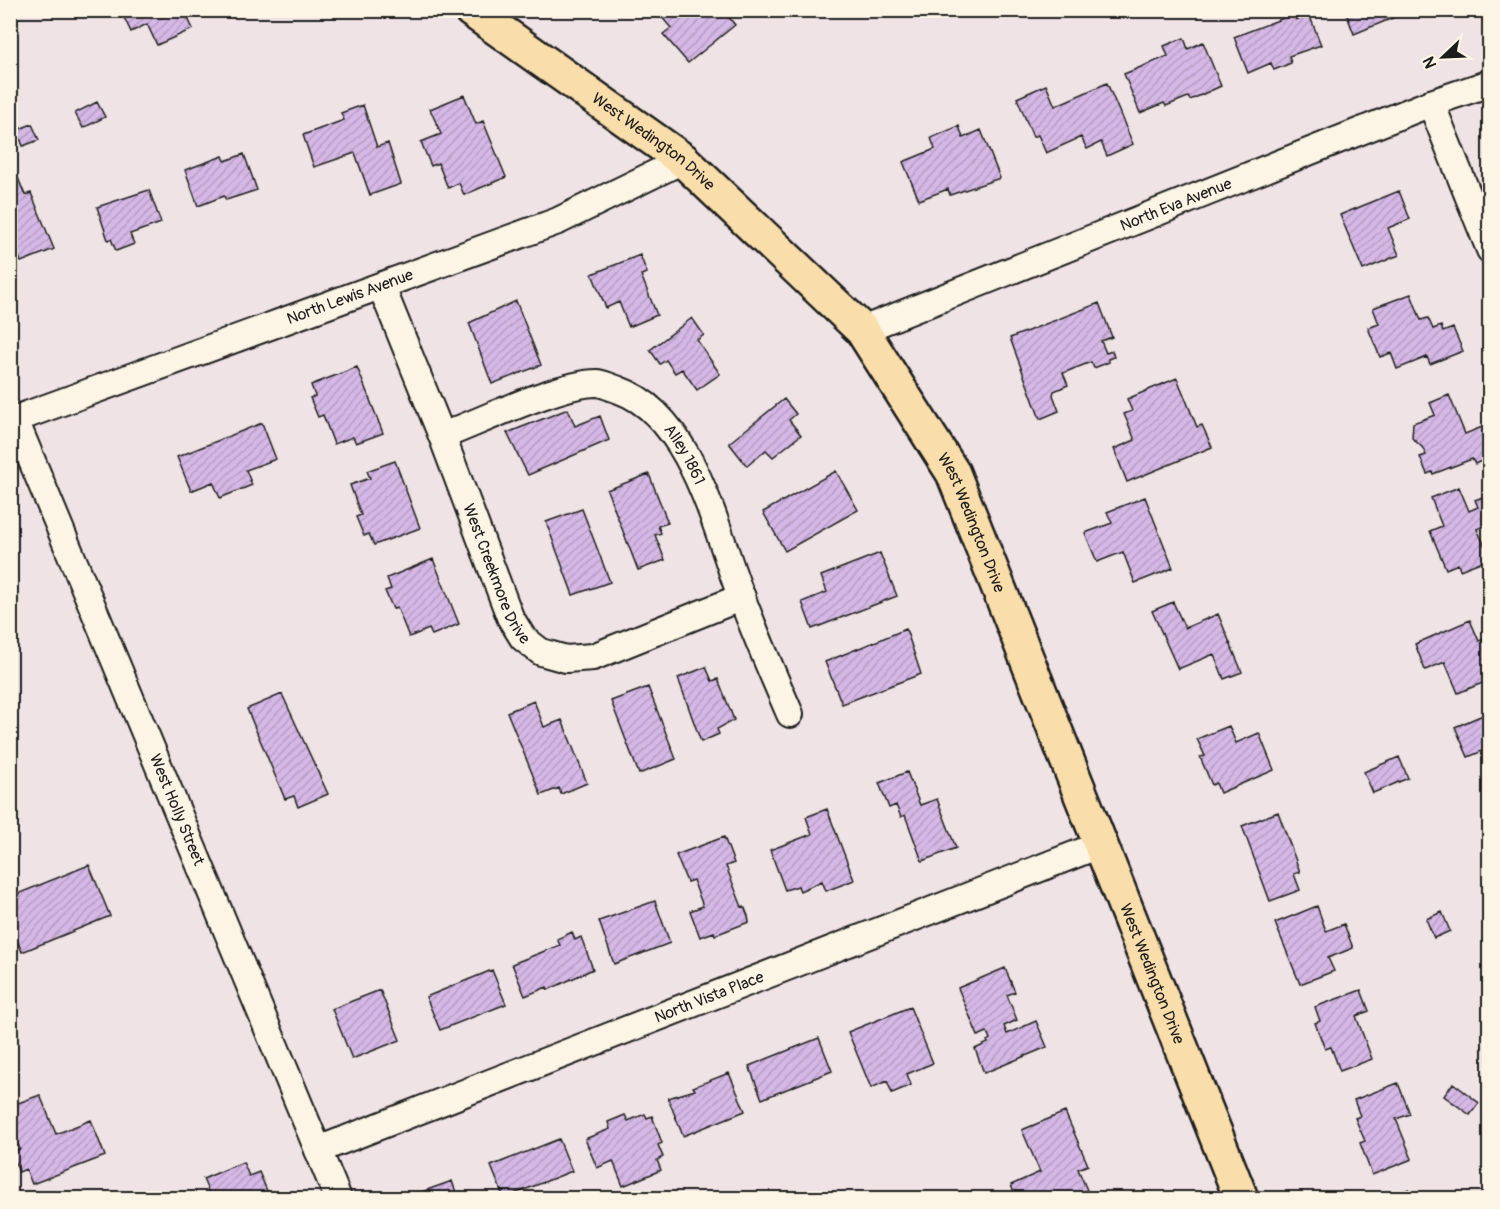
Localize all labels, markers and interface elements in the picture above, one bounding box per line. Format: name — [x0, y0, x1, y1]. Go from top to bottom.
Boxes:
north arrow — [1413, 27, 1473, 87]
text: N — [1419, 53, 1441, 71]
street label: West Wedington Drive — [588, 89, 719, 195]
street label: North Eva Avenue — [1117, 174, 1235, 236]
street label: North Lewis Avenue — [284, 265, 416, 329]
street label: Alley 1861 — [659, 420, 709, 488]
street label: West Wedington Drive — [933, 449, 1009, 595]
street label: West Creekmore Drive — [458, 501, 533, 649]
street label: West Holly Street — [145, 751, 209, 869]
street label: West Wedington Drive — [1115, 901, 1189, 1047]
street label: North Vista Place — [652, 967, 767, 1028]

